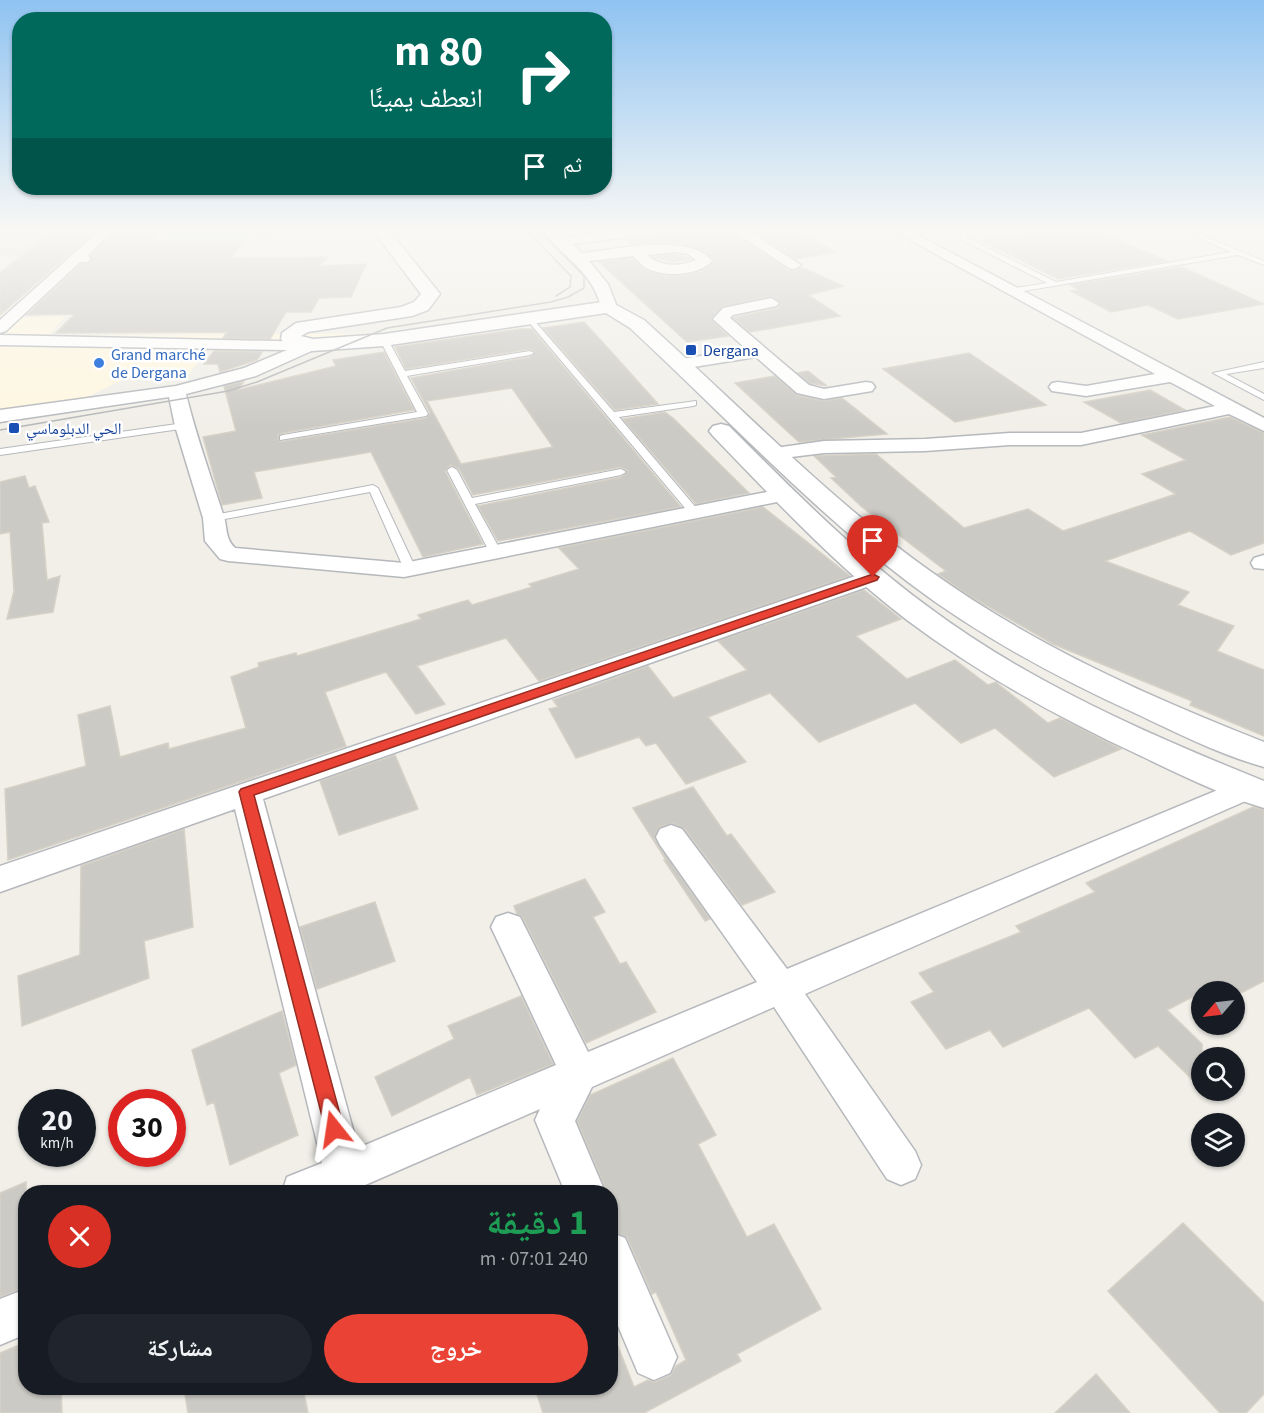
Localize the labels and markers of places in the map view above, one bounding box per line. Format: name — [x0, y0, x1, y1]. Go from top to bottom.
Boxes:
place label: Dergana — [703, 340, 759, 362]
marker: Dergana — [684, 343, 698, 357]
place label: Grand marché de Dergana — [111, 344, 206, 384]
marker: Grand marché de Dergana — [92, 356, 106, 370]
place label: الحي الدبلوماسي — [26, 418, 122, 441]
marker: الحي الدبلوماسي — [7, 421, 21, 435]
pin — [847, 515, 898, 577]

